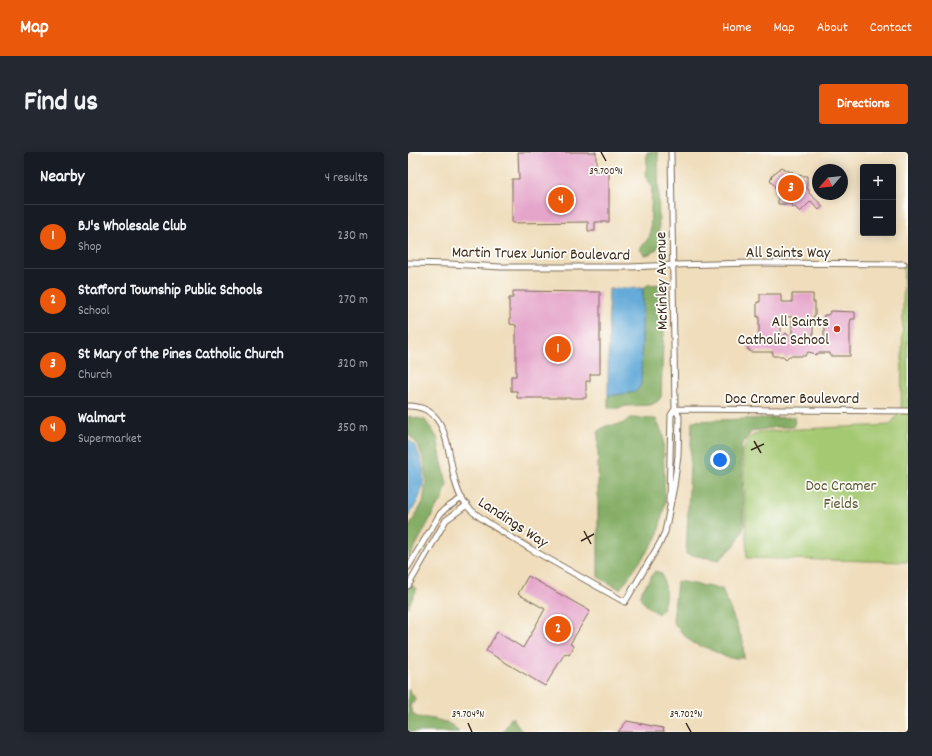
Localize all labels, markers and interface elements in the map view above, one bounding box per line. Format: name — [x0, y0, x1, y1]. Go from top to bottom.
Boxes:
text: Map — [20, 15, 49, 42]
text: Home — [722, 18, 751, 38]
text: Map — [773, 18, 795, 38]
text: About — [817, 18, 848, 38]
text: Contact — [870, 18, 912, 38]
text: Find us — [24, 84, 98, 124]
button: Directions — [819, 84, 908, 124]
north arrow — [812, 164, 848, 200]
map controls — [860, 164, 896, 236]
button: + — [860, 164, 896, 200]
text: 39.700°N — [589, 165, 623, 179]
text: Nearby — [40, 166, 84, 190]
text: 4 results — [325, 169, 368, 188]
pin: 3 — [778, 173, 804, 203]
pin: 4 — [548, 185, 574, 215]
button: − — [860, 200, 896, 236]
text: BJ's Wholesale Club — [78, 216, 187, 238]
text: 1 — [52, 227, 54, 246]
text: 230 m — [338, 227, 368, 246]
street label: McKinley Avenue — [650, 232, 675, 330]
text: Shop — [78, 238, 101, 257]
street label: Martin Truex Junior Boulevard — [452, 241, 630, 268]
street label: All Saints Way — [746, 242, 831, 265]
text: Stafford Township Public Schools — [78, 280, 263, 302]
text: 2 — [50, 291, 56, 310]
text: 270 m — [338, 291, 368, 310]
text: School — [78, 302, 110, 321]
place label: All Saints Catholic School — [738, 311, 829, 352]
marker: All Saints Catholic School — [832, 324, 842, 334]
pin: 1 — [545, 334, 571, 364]
text: St Mary of the Pines Catholic Church — [78, 344, 284, 366]
text: 3 — [50, 355, 56, 374]
text: 320 m — [338, 355, 368, 374]
text: Church — [78, 366, 112, 385]
street label: Doc Cramer Boulevard — [725, 388, 859, 411]
text: Walmart — [78, 408, 126, 430]
text: 4 — [50, 419, 56, 438]
text: 350 m — [337, 419, 368, 438]
text: Supermarket — [78, 430, 142, 449]
your location — [710, 450, 730, 470]
park label: Doc Cramer Fields — [806, 475, 876, 516]
street label: Landings Way — [473, 492, 553, 555]
pin: 2 — [545, 614, 571, 644]
text: 39.704°N — [452, 708, 484, 722]
text: 39.702°N — [670, 708, 702, 722]

